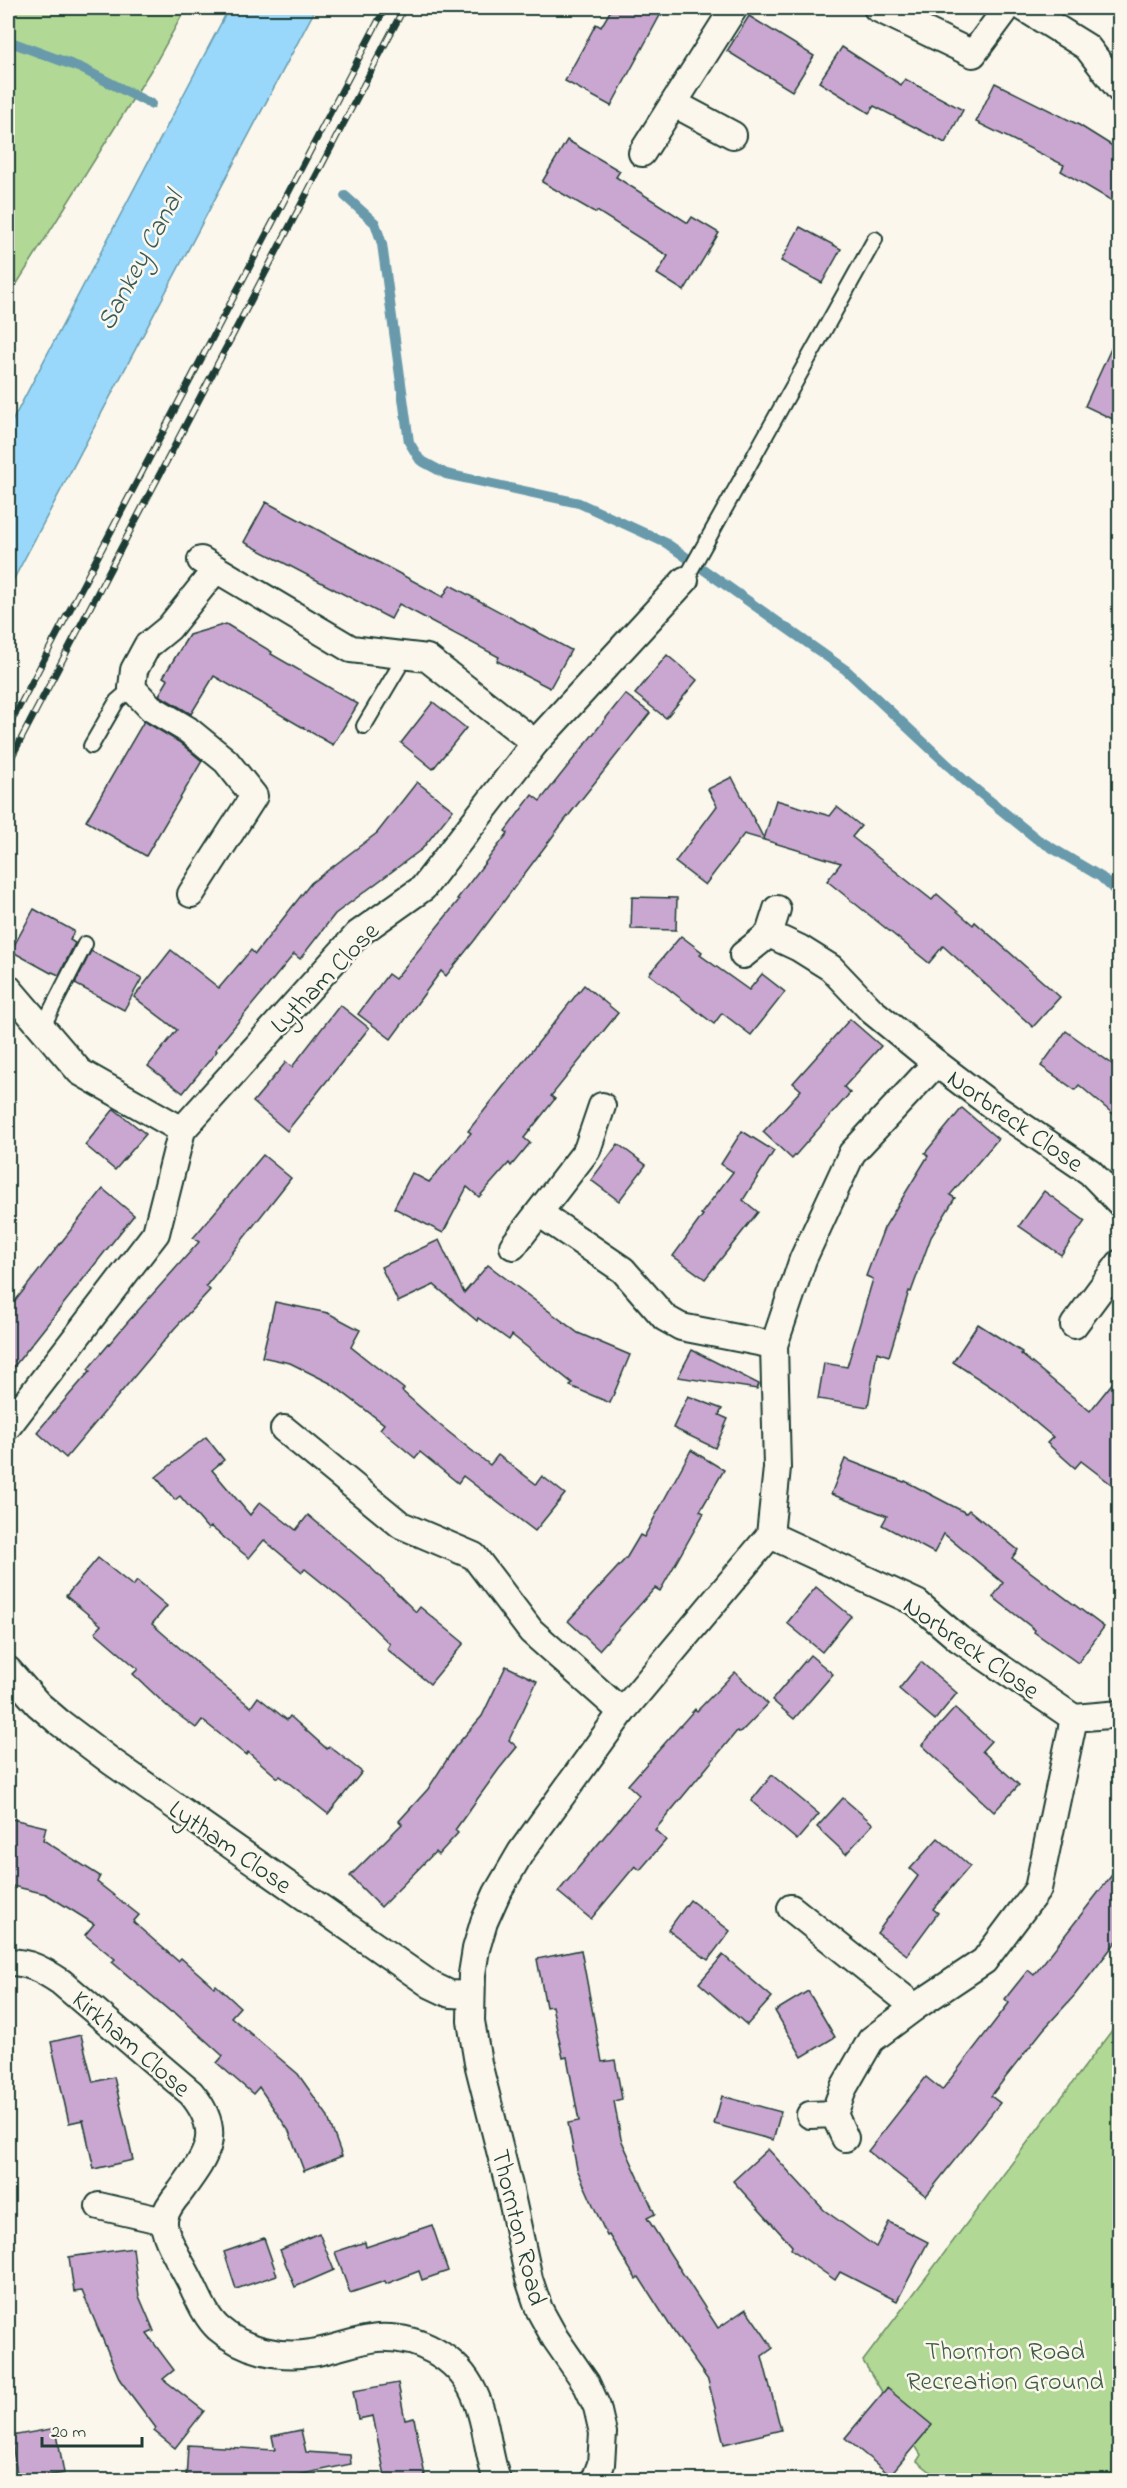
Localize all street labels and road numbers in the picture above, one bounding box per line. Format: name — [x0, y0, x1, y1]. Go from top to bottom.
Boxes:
street label: Lytham Close — [263, 914, 390, 1044]
street label: Norbreck Close — [938, 1061, 1091, 1184]
street label: Norbreck Close — [894, 1588, 1047, 1711]
street label: Lytham Close — [160, 1792, 299, 1905]
street label: Kirkham Close — [62, 1983, 198, 2108]
street label: Thornton Road — [479, 2146, 555, 2310]

